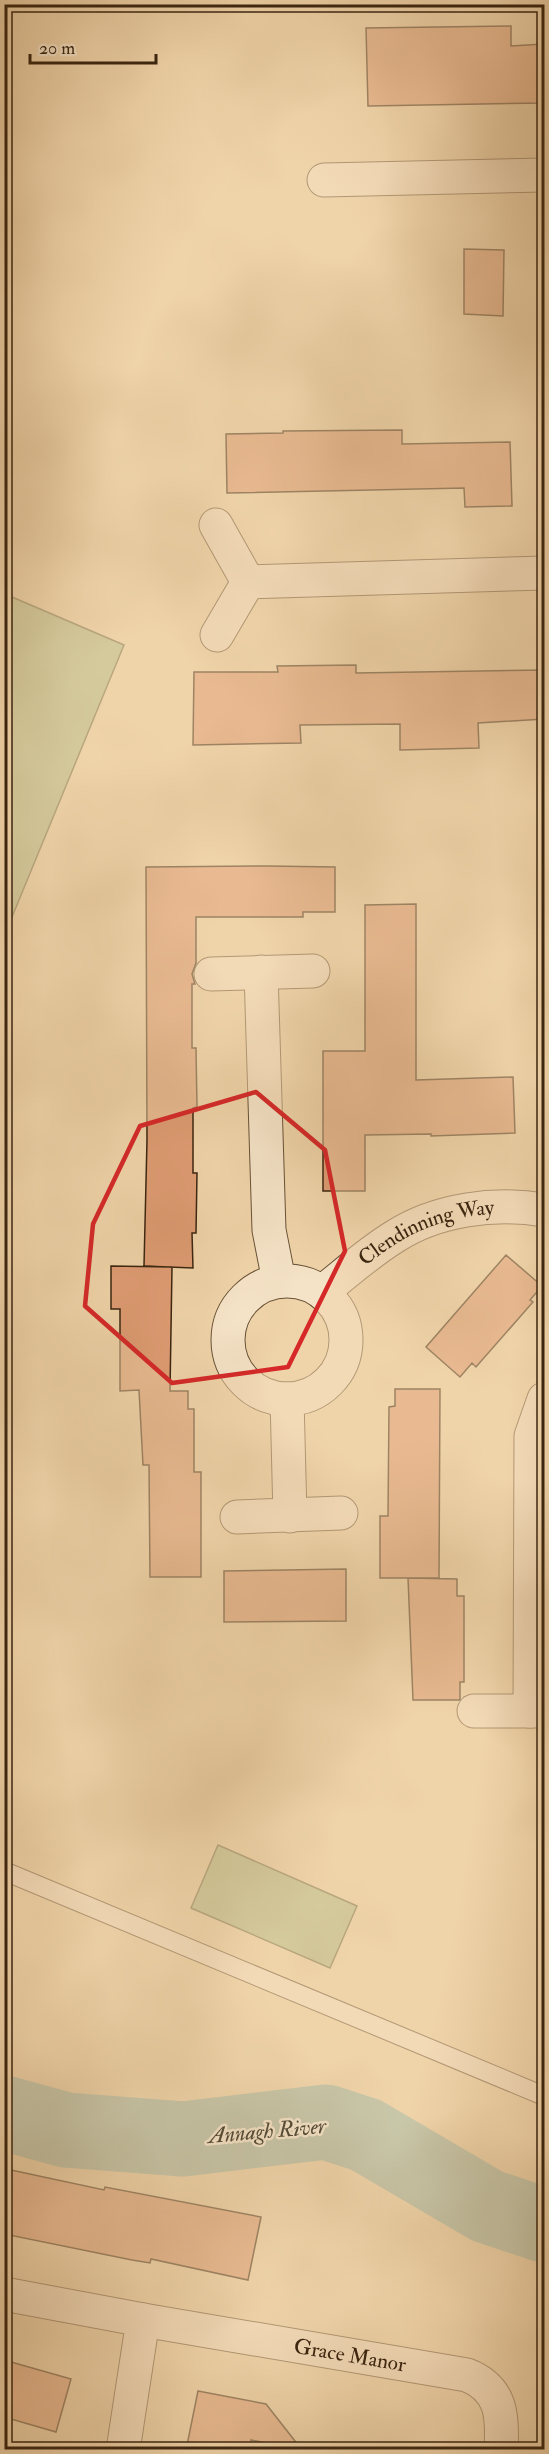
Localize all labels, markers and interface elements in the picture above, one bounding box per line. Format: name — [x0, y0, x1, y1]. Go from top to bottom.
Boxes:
scale bar — [30, 27, 156, 65]
text: 20 m — [39, 37, 75, 60]
street label: Clendinning Way — [353, 1194, 496, 1271]
water label: Annagh River — [205, 2112, 329, 2150]
street label: Grace Manor — [292, 2332, 408, 2378]

